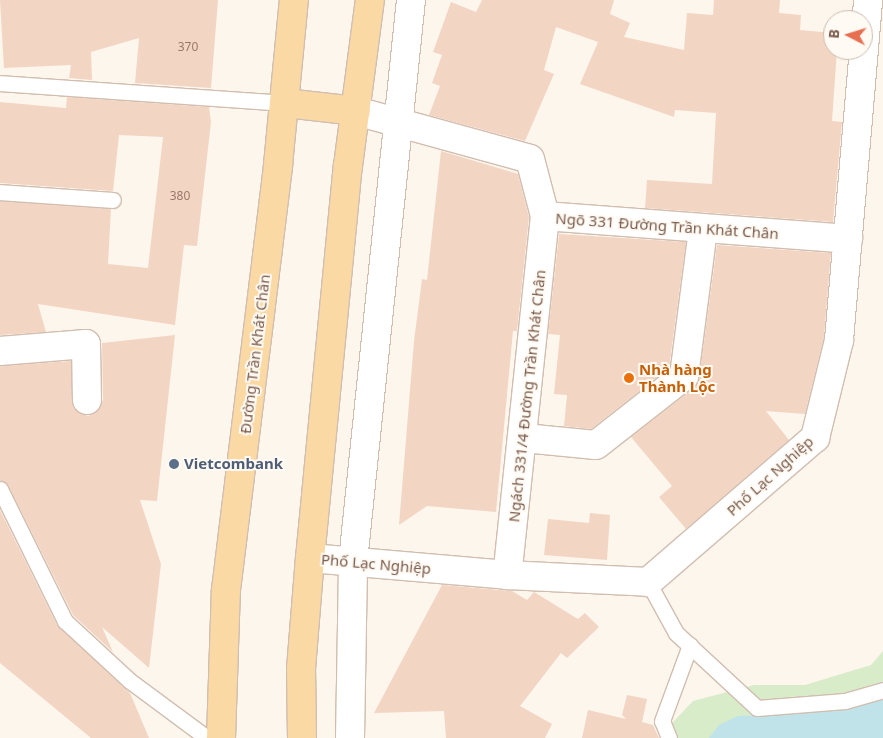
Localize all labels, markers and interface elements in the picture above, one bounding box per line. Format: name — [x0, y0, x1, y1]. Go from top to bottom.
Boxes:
north arrow — [823, 10, 873, 60]
text: B — [824, 28, 843, 39]
house number: 370 — [178, 40, 198, 54]
house number: 380 — [170, 189, 190, 203]
street label: Ngõ 331 Đường Trần Khát Chân — [555, 209, 779, 243]
street label: Ngách 331/4 Đường Trần Khát Chân — [505, 269, 549, 523]
street label: Đường Trần Khát Chân — [236, 273, 274, 435]
place label: Nhà hàng Thành Lộc — [639, 360, 715, 395]
marker: Nhà hàng Thành Lộc — [623, 372, 635, 384]
street label: Phố Lạc Nghiệp — [723, 432, 817, 520]
place label: Vietcombank — [184, 455, 283, 473]
marker: Vietcombank — [168, 458, 180, 470]
street label: Phố Lạc Nghiệp — [320, 550, 432, 578]

